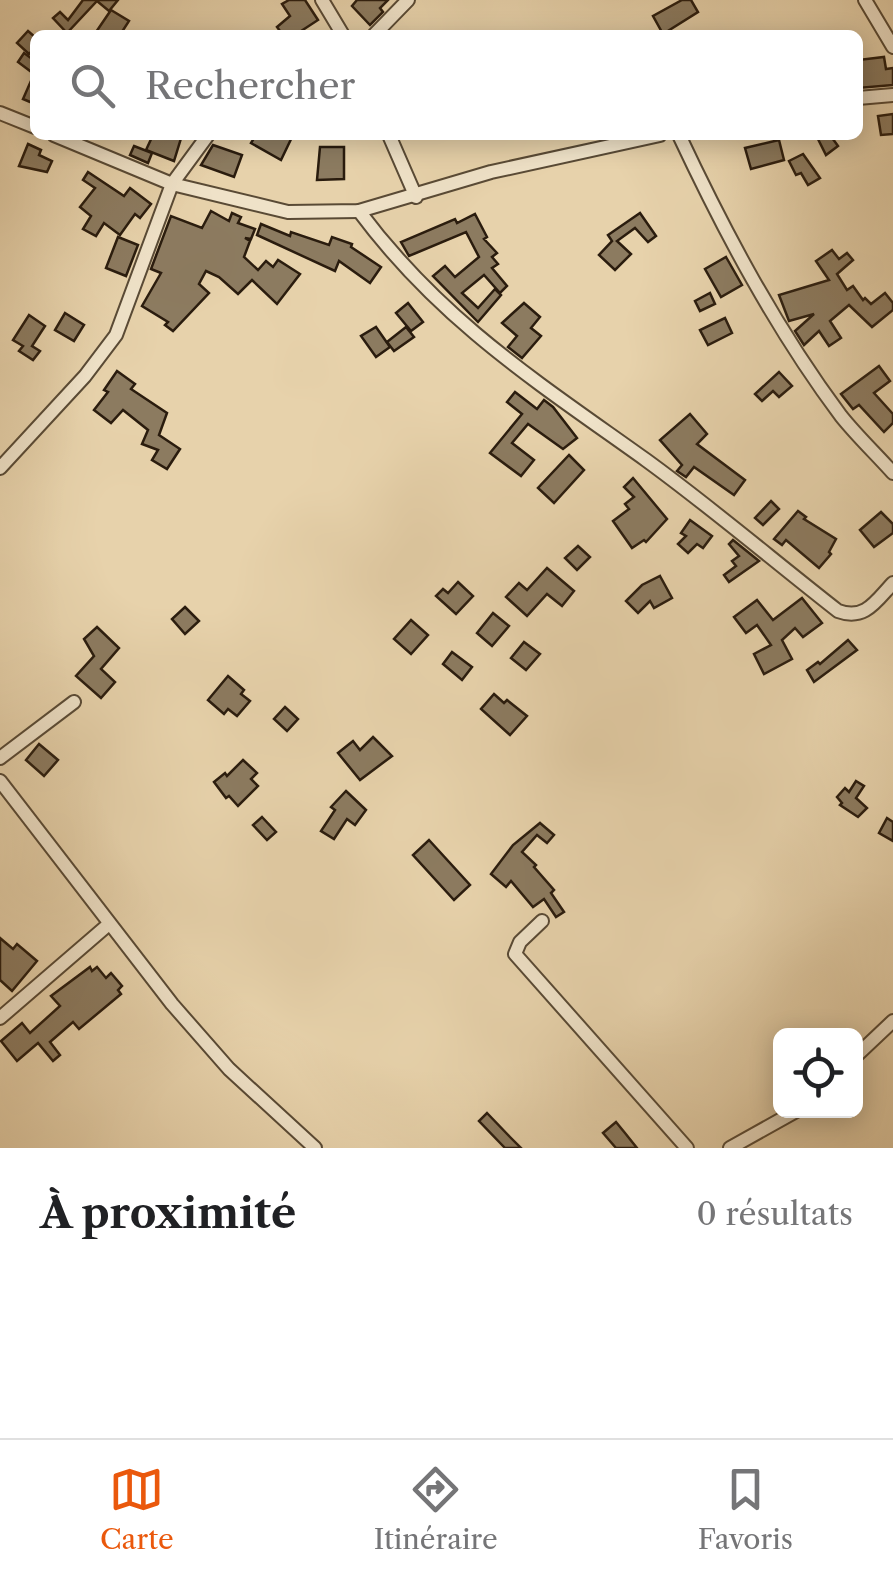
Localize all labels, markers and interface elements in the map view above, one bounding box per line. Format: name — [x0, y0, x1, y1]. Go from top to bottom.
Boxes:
search box — [30, 30, 863, 140]
icon: search — [65, 58, 120, 113]
text: Rechercher — [145, 62, 355, 109]
map controls — [773, 1028, 863, 1118]
button: locate — [773, 1028, 863, 1118]
text: À proximité — [40, 1187, 296, 1239]
text: 0 résultats — [697, 1194, 853, 1233]
tab: Carte — [100, 1462, 174, 1556]
tab: Itinéraire — [374, 1462, 498, 1556]
tab: Favoris — [698, 1462, 793, 1556]

